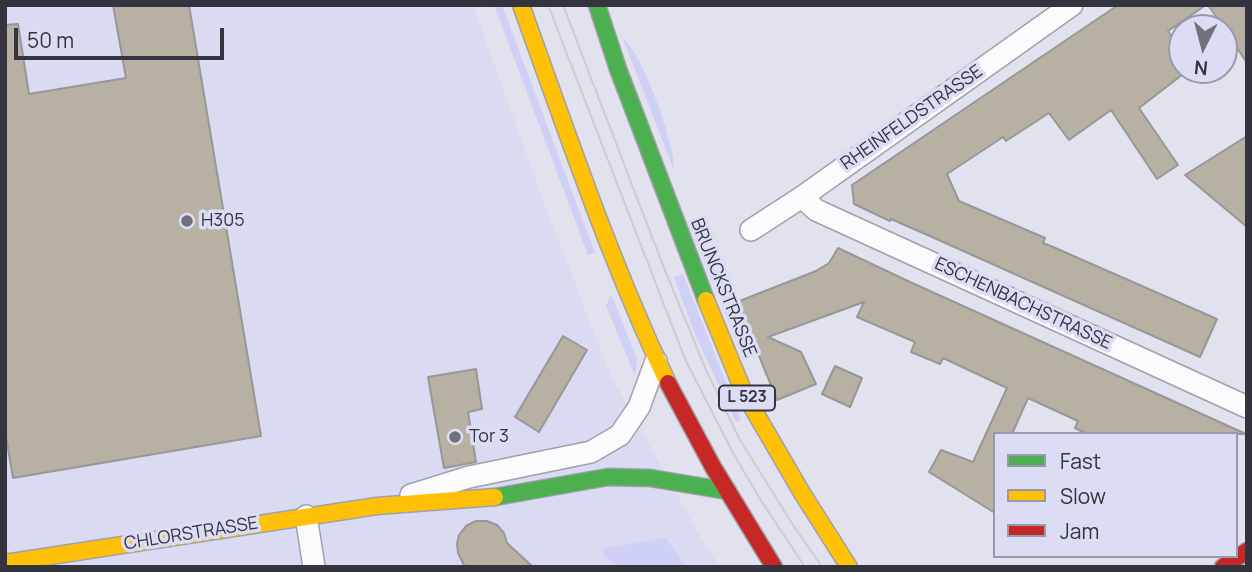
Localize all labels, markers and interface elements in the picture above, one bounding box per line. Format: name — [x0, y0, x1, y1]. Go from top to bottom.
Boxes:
scale bar — [18, 14, 228, 58]
north arrow — [1168, 14, 1238, 84]
text: 50 m — [27, 26, 74, 54]
text: N — [1193, 54, 1209, 82]
street label: RHEINFELDSTRASSE — [837, 61, 987, 175]
place label: H305 — [201, 210, 245, 232]
marker: H305 — [179, 213, 195, 229]
street label: BRUNCKSTRASSE — [685, 216, 761, 360]
street label: ESCHENBACHSTRASSE — [931, 253, 1115, 355]
road number: L 523 — [719, 386, 775, 410]
place label: Tor 3 — [469, 426, 509, 448]
marker: Tor 3 — [447, 429, 463, 445]
legend — [993, 432, 1238, 558]
text: Fast — [1060, 447, 1101, 475]
text: Slow — [1060, 482, 1106, 510]
street label: CHLORSTRASSE — [122, 513, 260, 555]
text: Jam — [1060, 517, 1099, 545]

